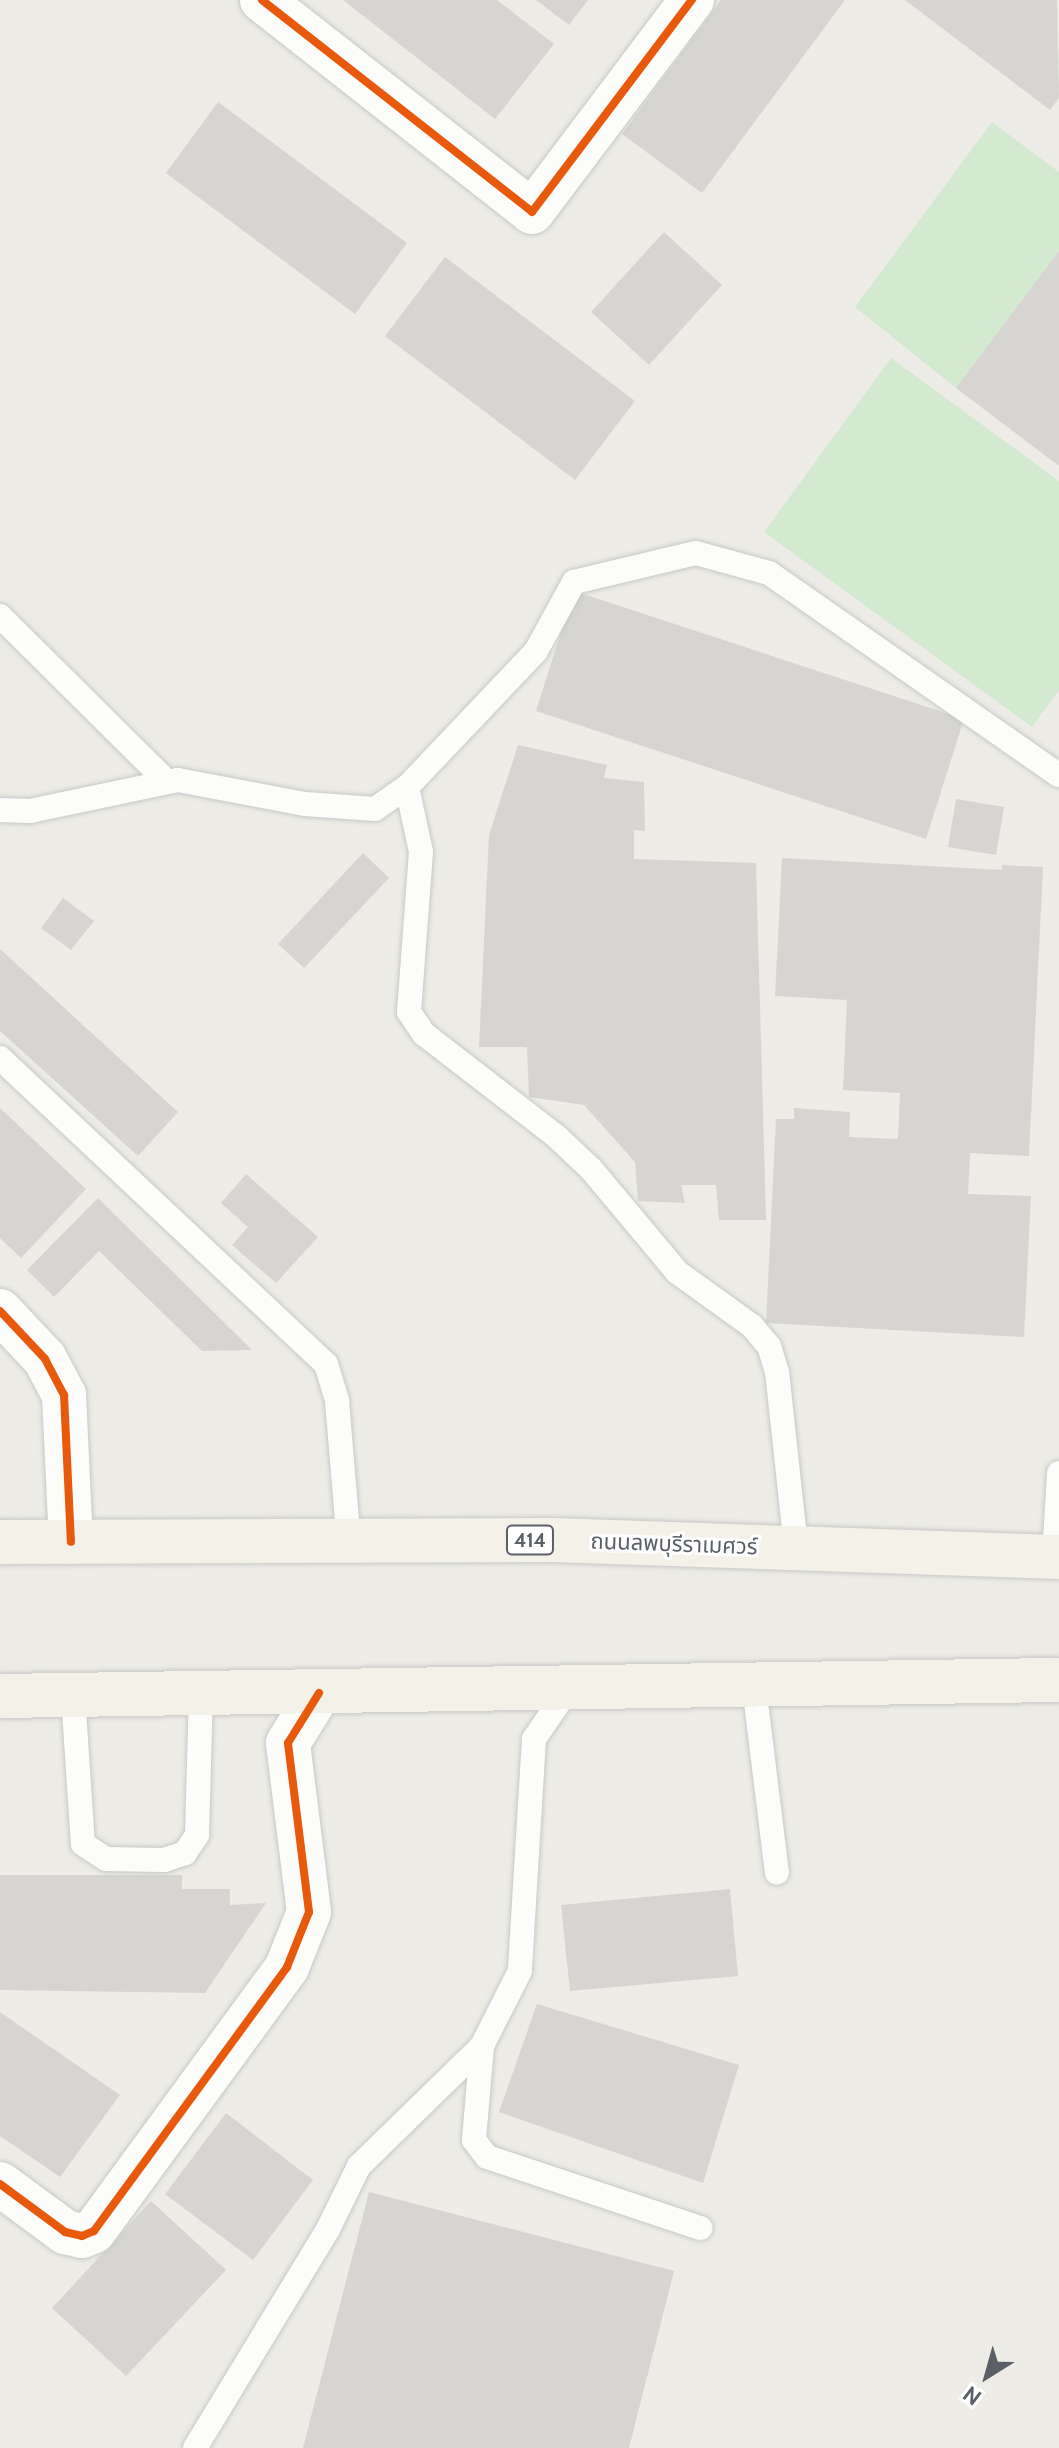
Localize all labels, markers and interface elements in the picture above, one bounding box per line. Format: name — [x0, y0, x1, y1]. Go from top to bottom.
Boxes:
road number: 414 — [504, 1524, 556, 1556]
street label: ถนนลพบุรีราเมศวร์ — [590, 1528, 758, 1560]
north arrow — [947, 2336, 1027, 2416]
text: N — [958, 2380, 987, 2411]

